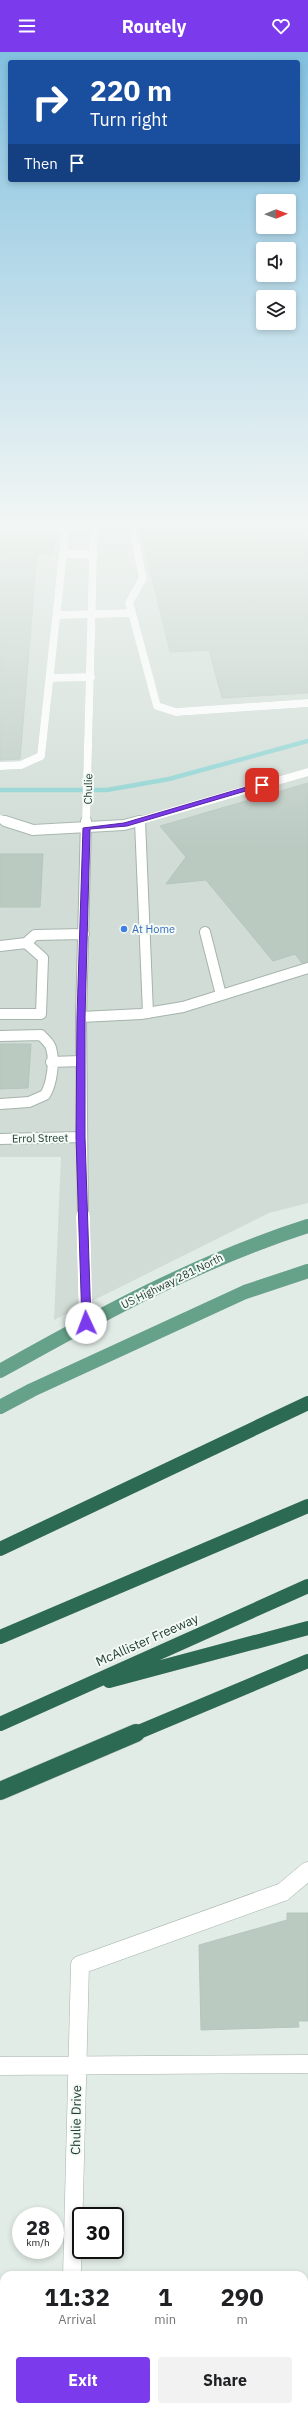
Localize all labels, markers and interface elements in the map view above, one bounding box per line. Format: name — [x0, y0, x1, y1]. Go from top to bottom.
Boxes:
icon: menu — [16, 15, 38, 37]
text: Routely — [122, 15, 186, 38]
icon: heart — [270, 15, 292, 37]
text: 220 m — [90, 72, 172, 109]
icon: right — [24, 76, 76, 128]
text: Turn right — [90, 108, 168, 131]
icon: arrive — [66, 152, 88, 174]
text: Then — [24, 154, 58, 173]
north arrow — [256, 194, 296, 234]
map controls — [256, 194, 296, 330]
button: sound — [256, 242, 296, 282]
button: layers — [256, 290, 296, 330]
pin — [245, 768, 279, 802]
street label: Chulie — [81, 773, 95, 805]
icon: arrive — [251, 774, 273, 796]
place label: At Home — [132, 922, 175, 936]
marker: At Home — [119, 924, 129, 934]
street label: Errol Street — [12, 1131, 68, 1145]
street label: US Highway 281 North — [119, 1250, 225, 1312]
position arrow — [65, 1302, 107, 1344]
street label: McAllister Freeway — [93, 1610, 201, 1670]
street label: Chulie Drive — [67, 2085, 85, 2155]
speed limit sign: 30 — [72, 2207, 124, 2259]
text: 28 — [26, 2214, 50, 2241]
text: km/h — [26, 2236, 50, 2249]
text: 11:32 — [44, 2281, 110, 2313]
text: 1 — [158, 2281, 172, 2313]
text: 290 — [220, 2281, 264, 2313]
text: Arrival — [58, 2311, 96, 2328]
text: min — [154, 2311, 176, 2328]
text: m — [236, 2311, 248, 2328]
button: Exit — [16, 2357, 150, 2403]
button: Share — [158, 2357, 292, 2403]

